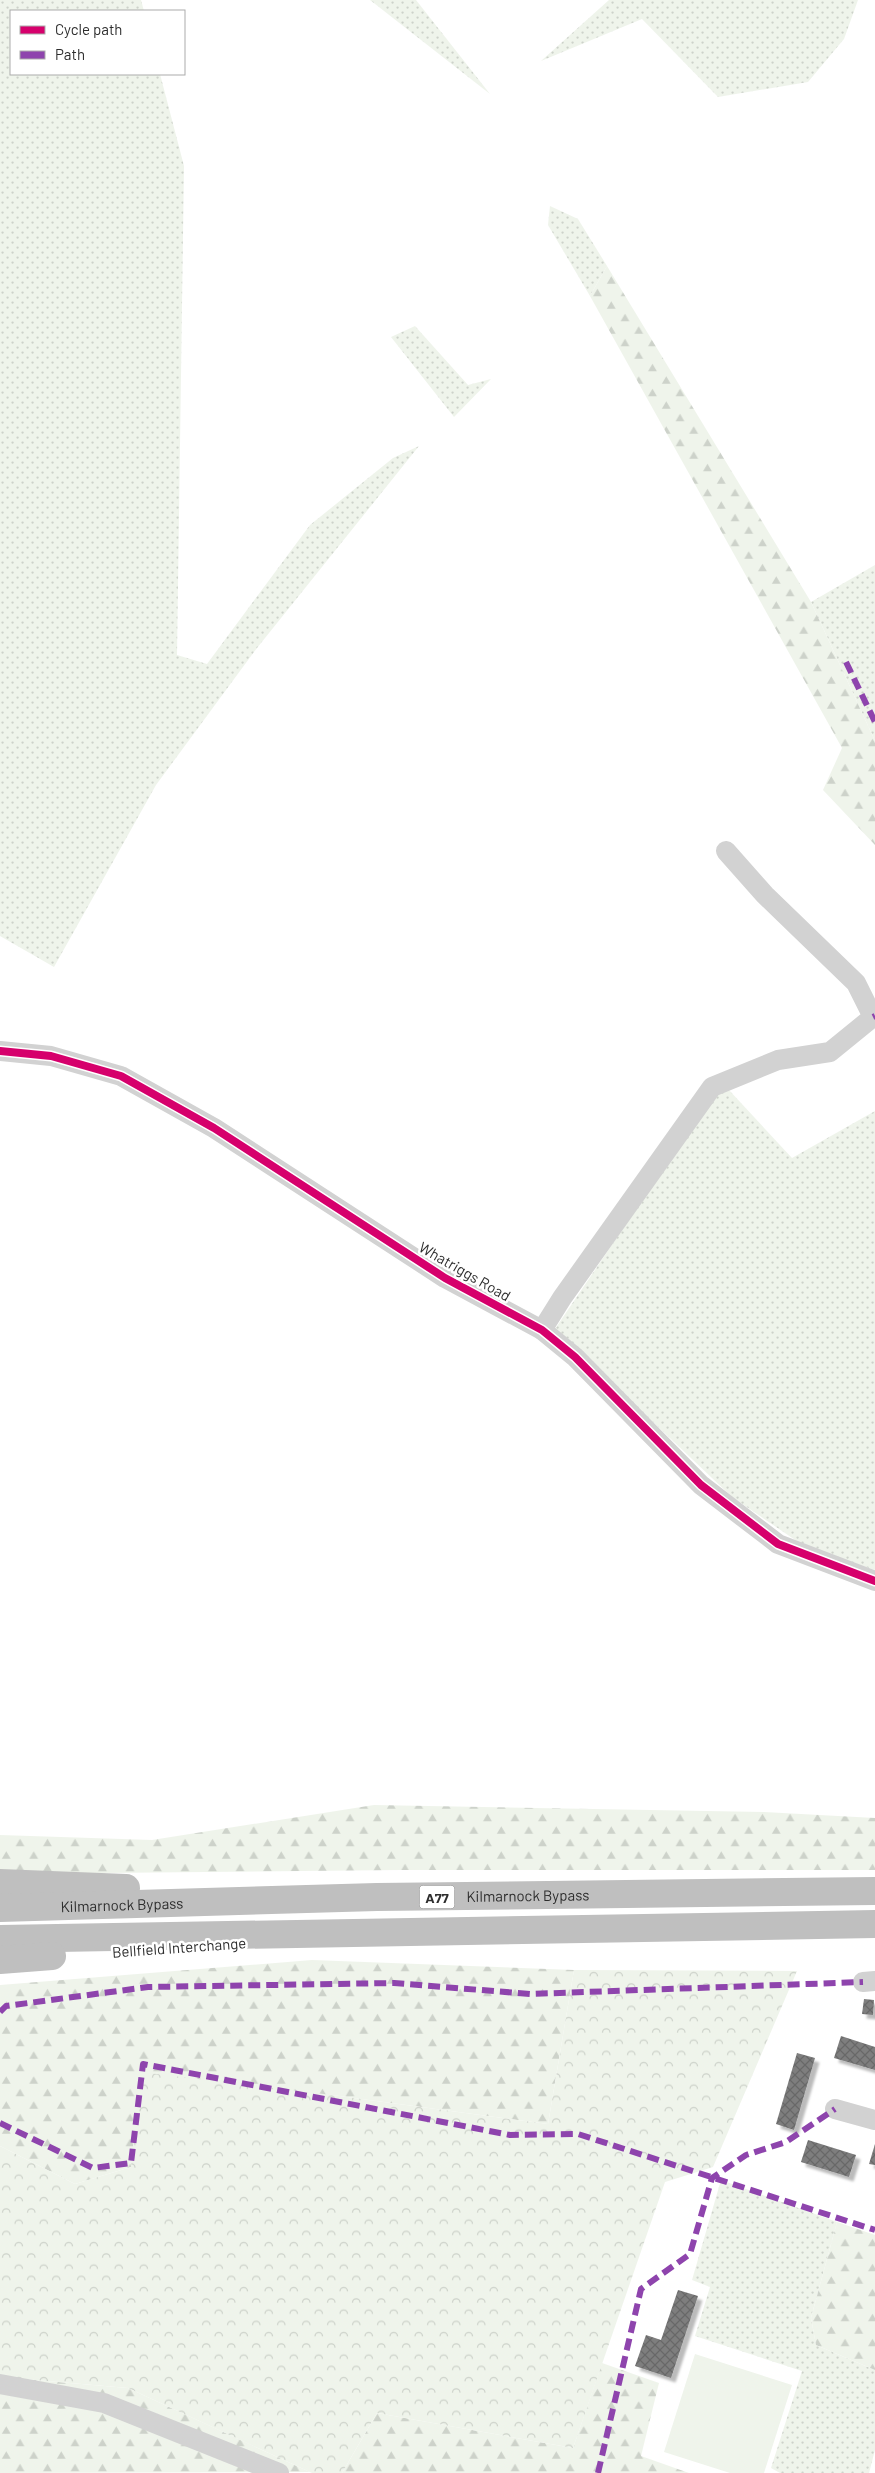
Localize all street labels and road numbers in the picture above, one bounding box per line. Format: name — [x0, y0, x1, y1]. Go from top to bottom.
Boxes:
street label: Whatriggs Road — [416, 1237, 514, 1305]
road number: A77 — [420, 1885, 454, 1908]
street label: Kilmarnock Bypass — [466, 1885, 589, 1905]
street label: Kilmarnock Bypass — [60, 1894, 184, 1915]
street label: Bellfield Interchange — [111, 1933, 247, 1961]

